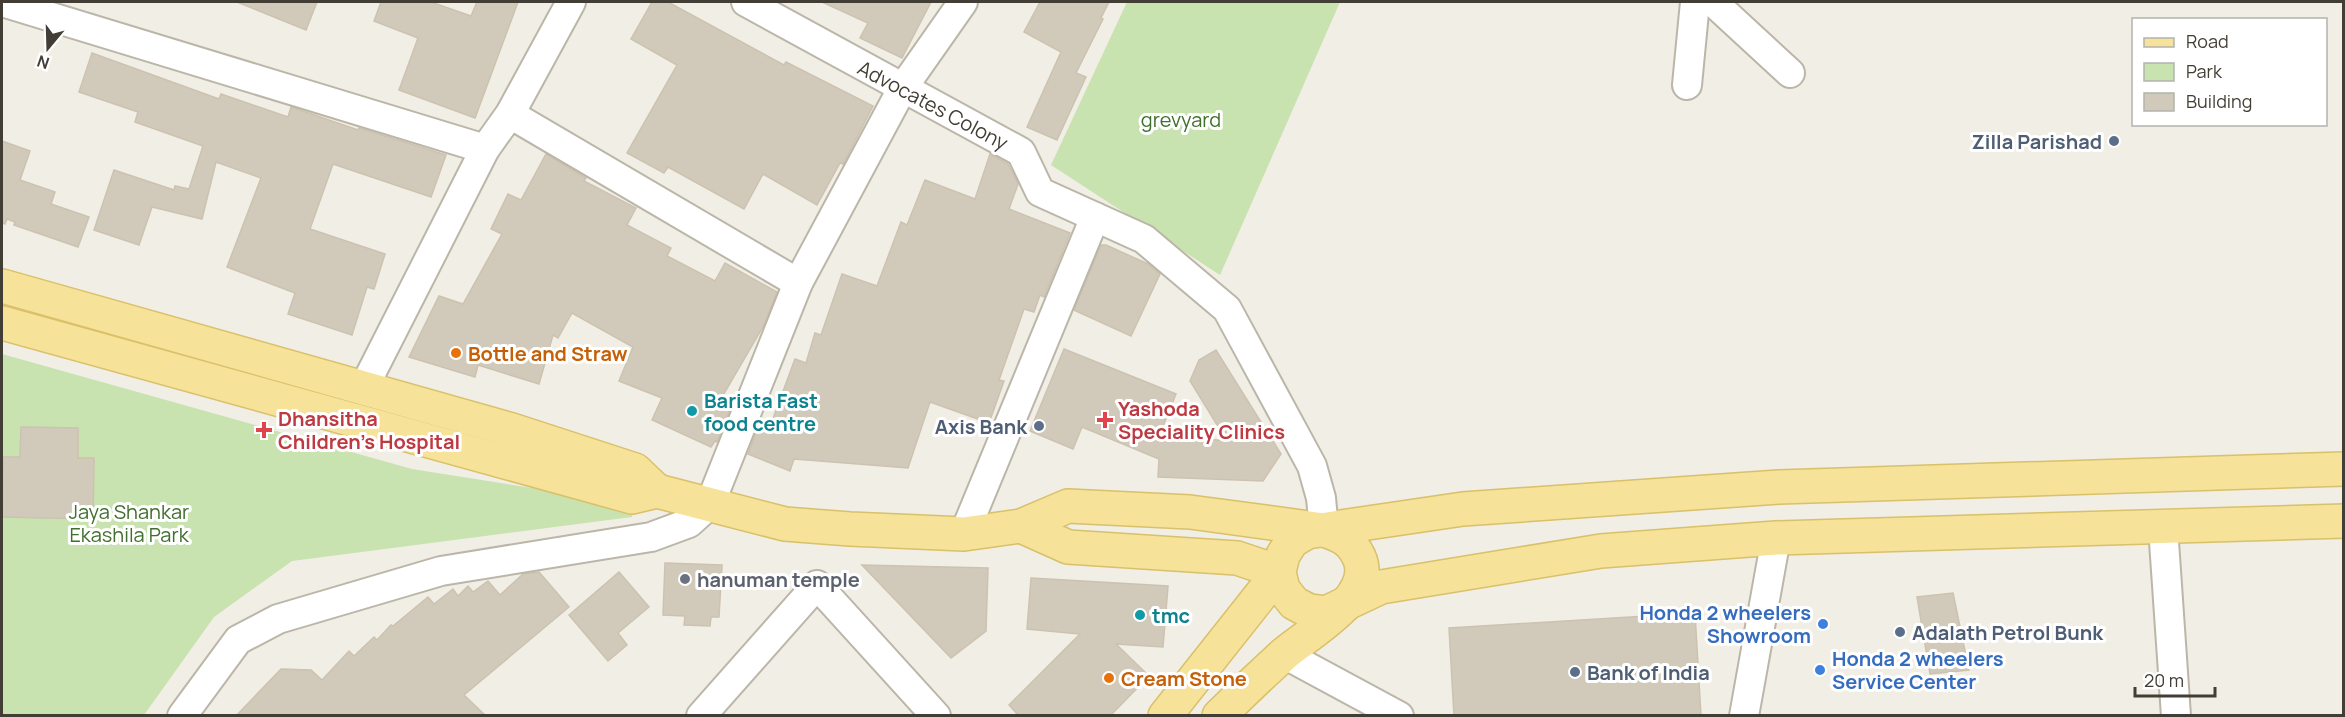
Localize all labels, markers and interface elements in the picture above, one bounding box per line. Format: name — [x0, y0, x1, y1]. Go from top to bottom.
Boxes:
north arrow — [18, 18, 78, 78]
legend — [2132, 18, 2327, 126]
text: Road — [2186, 29, 2229, 53]
text: N — [34, 50, 52, 74]
street label: Advocates Colony — [853, 54, 1013, 156]
text: Park — [2186, 59, 2223, 83]
text: Building — [2186, 89, 2252, 113]
park label: grevyard — [1141, 106, 1221, 133]
place label: Zilla Parishad — [1972, 128, 2102, 155]
marker: Zilla Parishad — [2107, 134, 2121, 148]
place label: Bottle and Straw — [468, 340, 628, 367]
marker: Bottle and Straw — [449, 346, 463, 360]
place label: Barista Fast food centre — [704, 387, 818, 437]
place label: Yashoda Speciality Clinics — [1118, 395, 1285, 445]
marker: Barista Fast food centre — [685, 404, 699, 418]
place label: Dhansitha Children's Hospital — [278, 405, 460, 455]
marker: Yashoda Speciality Clinics — [1096, 411, 1114, 429]
place label: Axis Bank — [935, 413, 1028, 440]
marker: Axis Bank — [1032, 419, 1046, 433]
marker: Dhansitha Children's Hospital — [255, 421, 273, 439]
park label: Jaya Shankar Ekashila Park — [69, 498, 190, 548]
place label: hanuman temple — [697, 566, 860, 593]
marker: hanuman temple — [678, 572, 692, 586]
place label: Honda 2 wheelers Showroom — [1639, 599, 1811, 649]
place label: tmc — [1152, 602, 1190, 629]
marker: tmc — [1133, 608, 1147, 622]
marker: Honda 2 wheelers Showroom — [1816, 617, 1830, 631]
place label: Adalath Petrol Bunk — [1912, 619, 2104, 646]
marker: Adalath Petrol Bunk — [1893, 625, 1907, 639]
place label: Honda 2 wheelers Service Center — [1832, 645, 2004, 695]
place label: Bank of India — [1587, 659, 1710, 686]
scale bar — [2135, 660, 2214, 698]
marker: Honda 2 wheelers Service Center — [1813, 663, 1827, 677]
place label: Cream Stone — [1121, 665, 1247, 692]
marker: Bank of India — [1568, 665, 1582, 679]
text: 20 m — [2144, 668, 2184, 692]
marker: Cream Stone — [1102, 671, 1116, 685]

